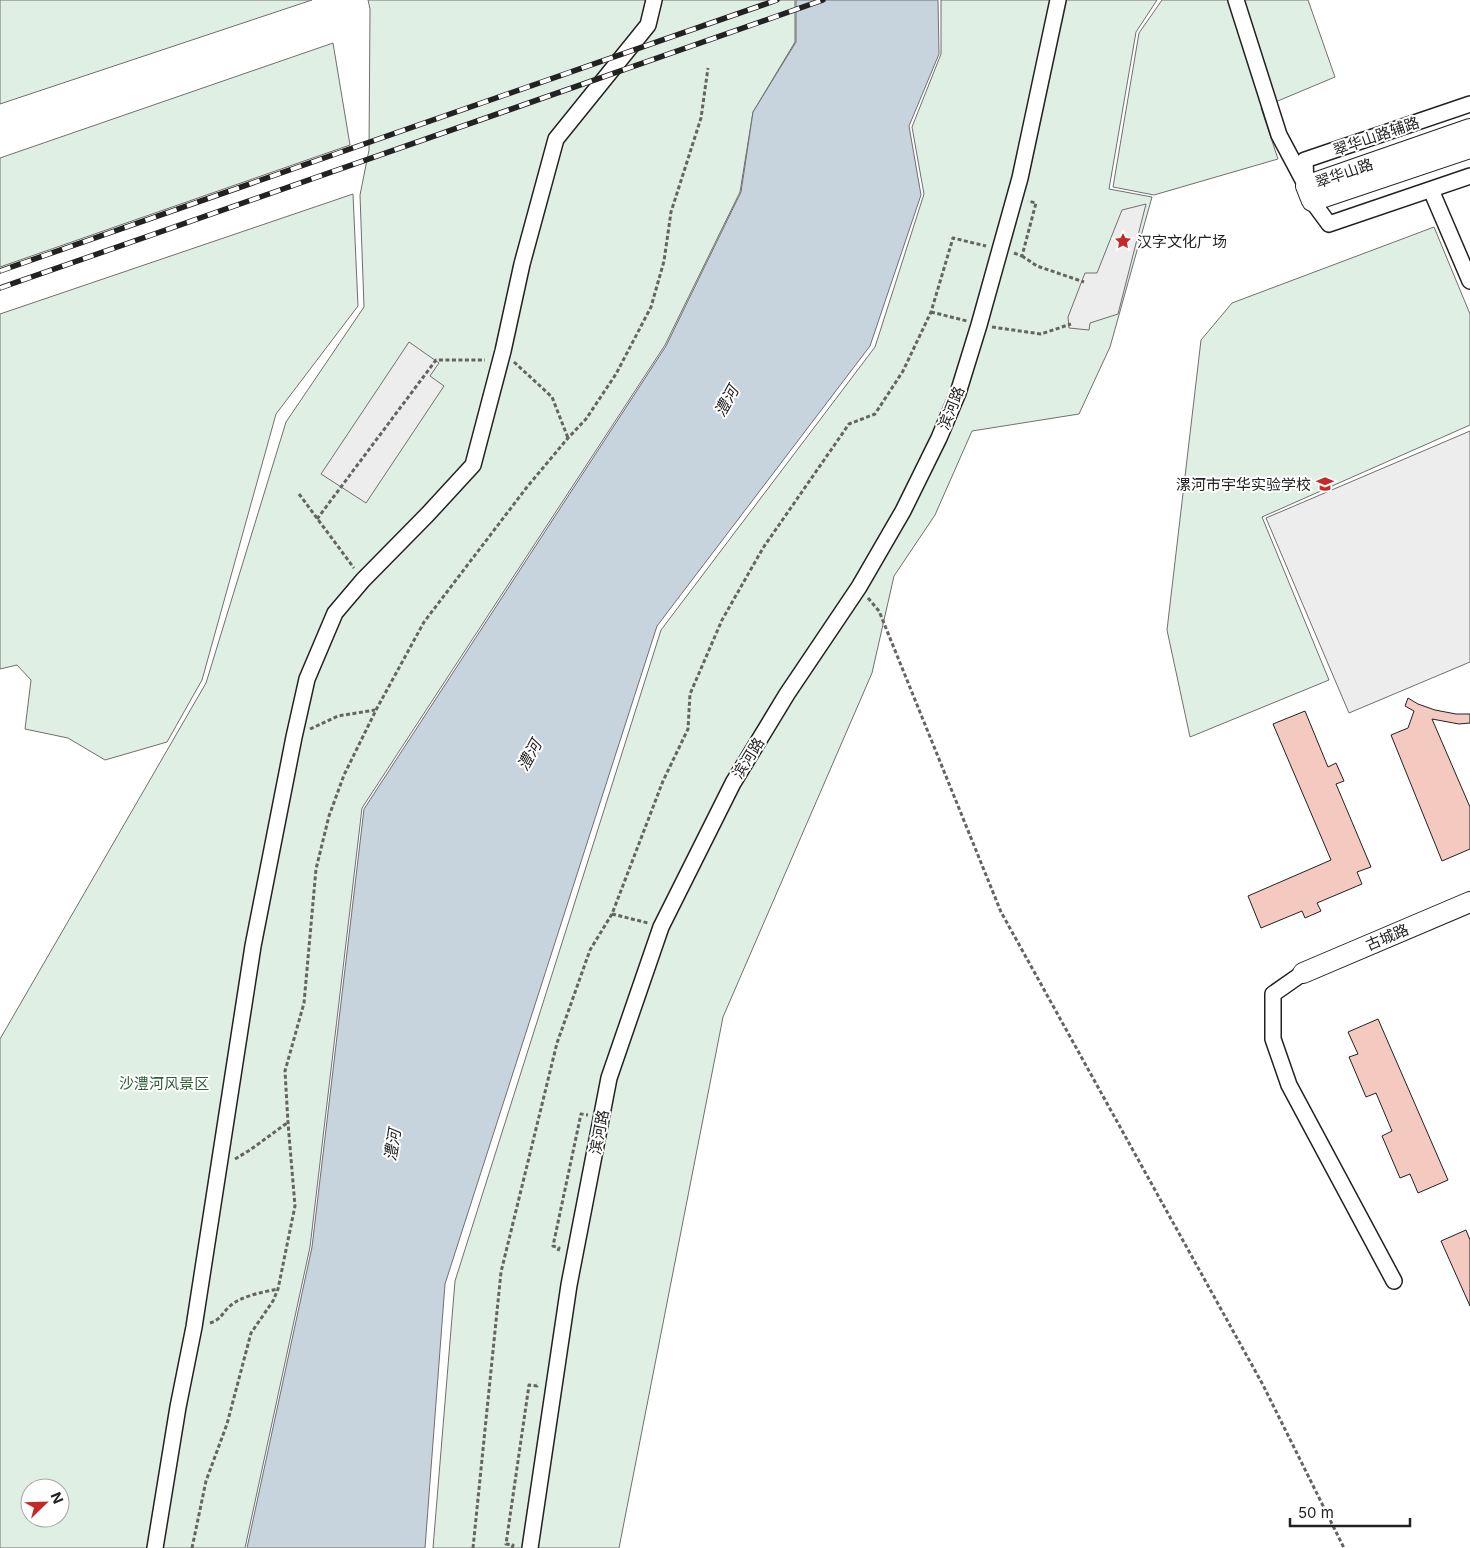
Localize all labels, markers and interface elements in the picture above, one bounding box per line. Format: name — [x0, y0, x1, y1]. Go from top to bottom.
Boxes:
street label: 翠华山路辅路 — [1330, 112, 1422, 160]
street label: 翠华山路 — [1313, 154, 1375, 192]
place icon: 汉字文化广场 — [1113, 231, 1133, 251]
place label: 汉字文化广场 — [1137, 232, 1227, 251]
water label: 澧河 — [709, 380, 744, 420]
street label: 滨河路 — [934, 384, 968, 432]
school or university icon: 漯河市宇华实验学校 — [1315, 474, 1335, 494]
place label: 漯河市宇华实验学校 — [1176, 475, 1311, 494]
water label: 澧河 — [512, 734, 547, 774]
street label: 滨河路 — [728, 734, 768, 782]
street label: 古城路 — [1363, 919, 1411, 955]
park label: 沙澧河风景区 — [119, 1074, 209, 1093]
street label: 滨河路 — [585, 1108, 613, 1156]
water label: 澧河 — [380, 1125, 405, 1162]
north arrow — [20, 1478, 70, 1528]
text: N — [48, 1489, 67, 1506]
scale bar — [1290, 1496, 1410, 1528]
text: 50 m — [1298, 1503, 1334, 1522]

